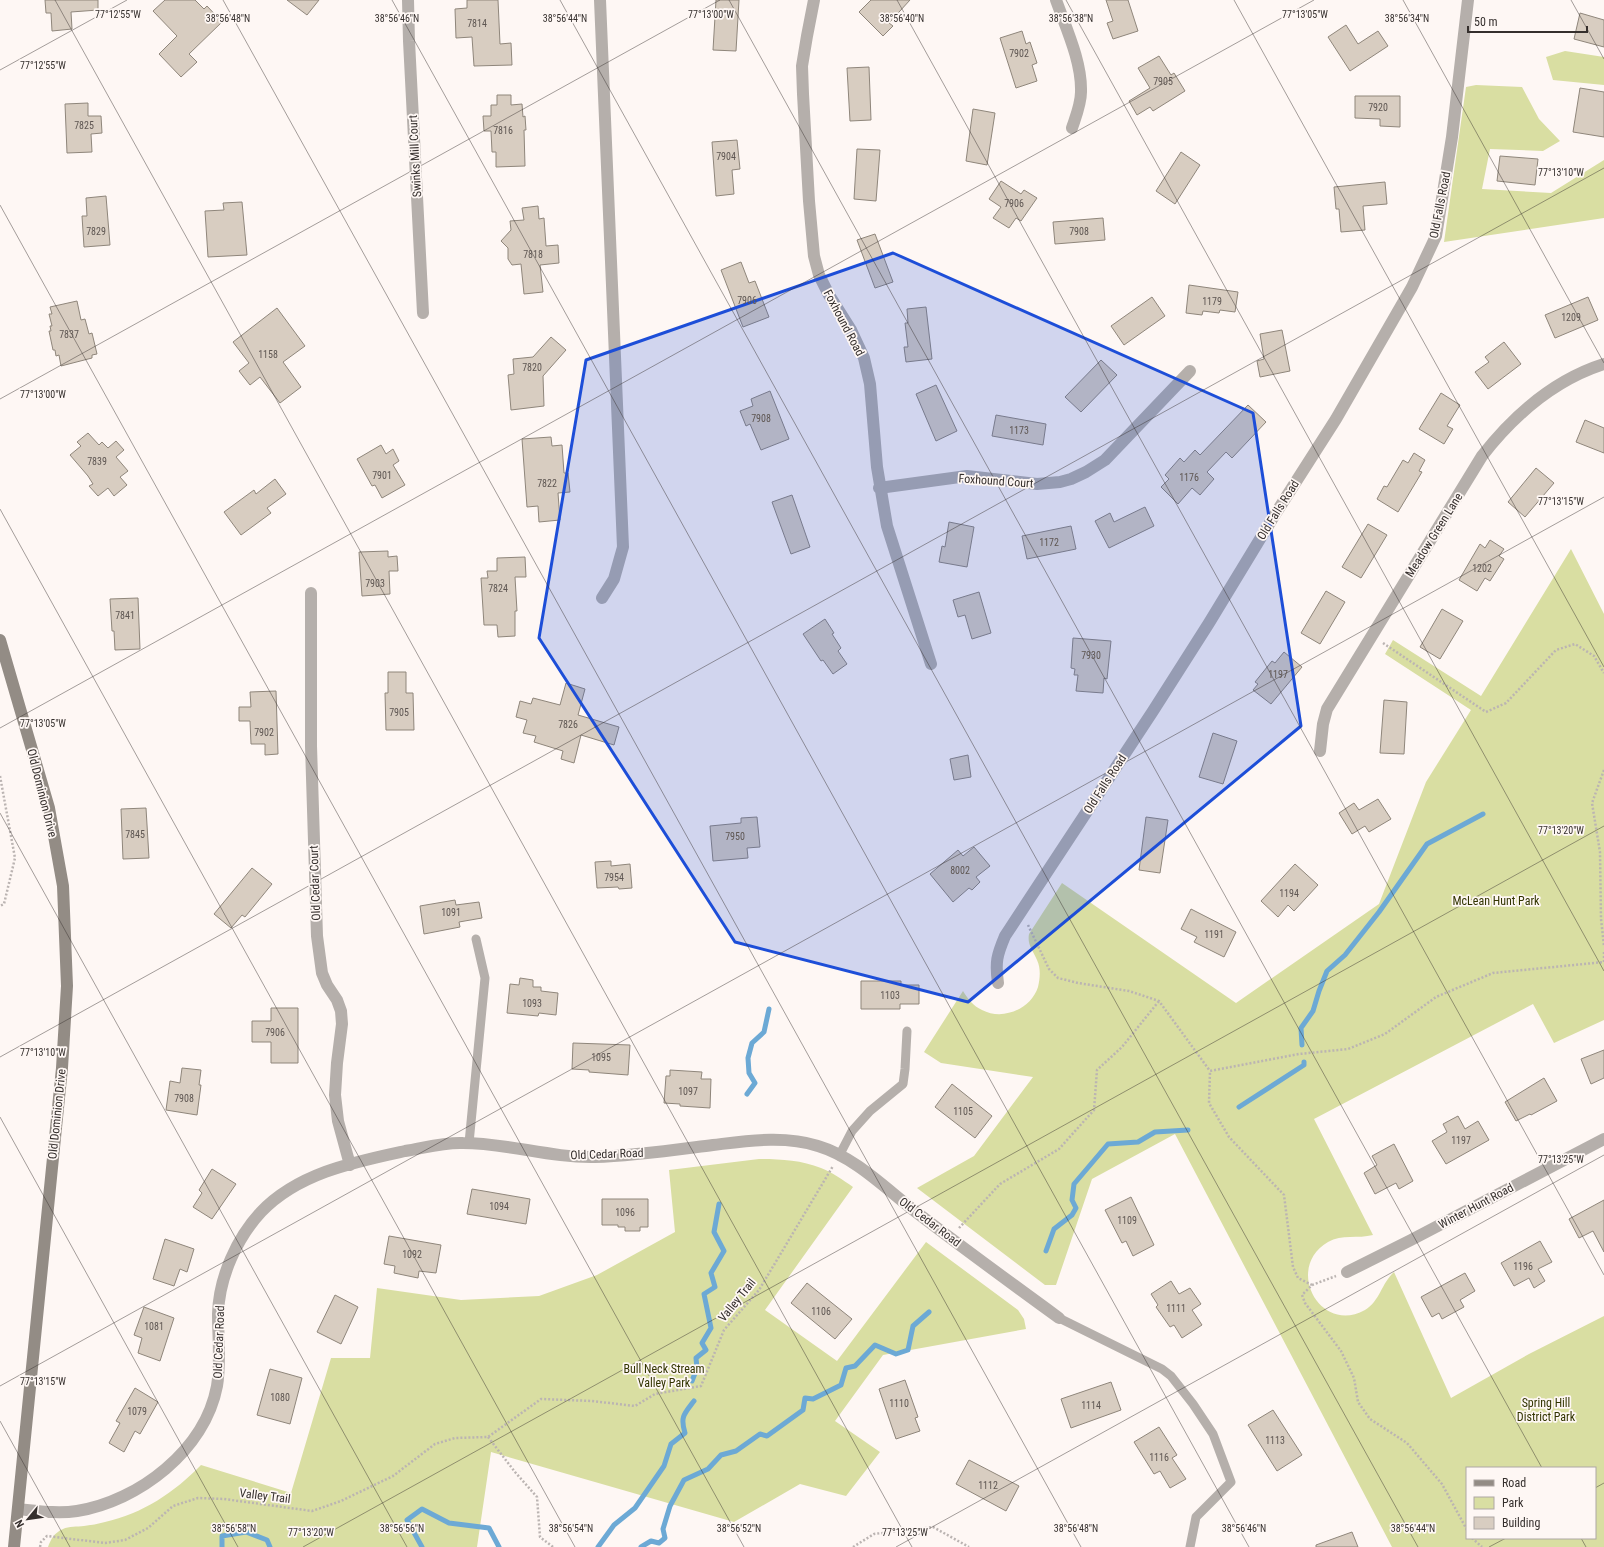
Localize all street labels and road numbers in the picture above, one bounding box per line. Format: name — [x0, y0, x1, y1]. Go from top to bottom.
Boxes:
street label: Swinks Mill Court — [406, 114, 424, 198]
street label: Old Falls Road — [1427, 170, 1453, 240]
street label: Foxhound Road — [821, 287, 867, 359]
street label: Foxhound Court — [958, 471, 1034, 491]
street label: Old Falls Road — [1254, 477, 1302, 542]
street label: Meadow Green Lane — [1403, 490, 1466, 580]
street label: Old Dominion Drive — [24, 747, 60, 839]
street label: Old Falls Road — [1081, 752, 1129, 816]
street label: Old Cedar Court — [307, 845, 323, 921]
street label: Old Dominion Drive — [45, 1068, 69, 1160]
street label: Old Cedar Road — [570, 1146, 644, 1162]
street label: Winter Hunt Road — [1436, 1180, 1516, 1232]
street label: Old Cedar Road — [897, 1194, 964, 1250]
street label: Valley Trail — [715, 1276, 759, 1324]
street label: Old Cedar Road — [211, 1305, 227, 1379]
street label: Valley Trail — [239, 1486, 291, 1506]

